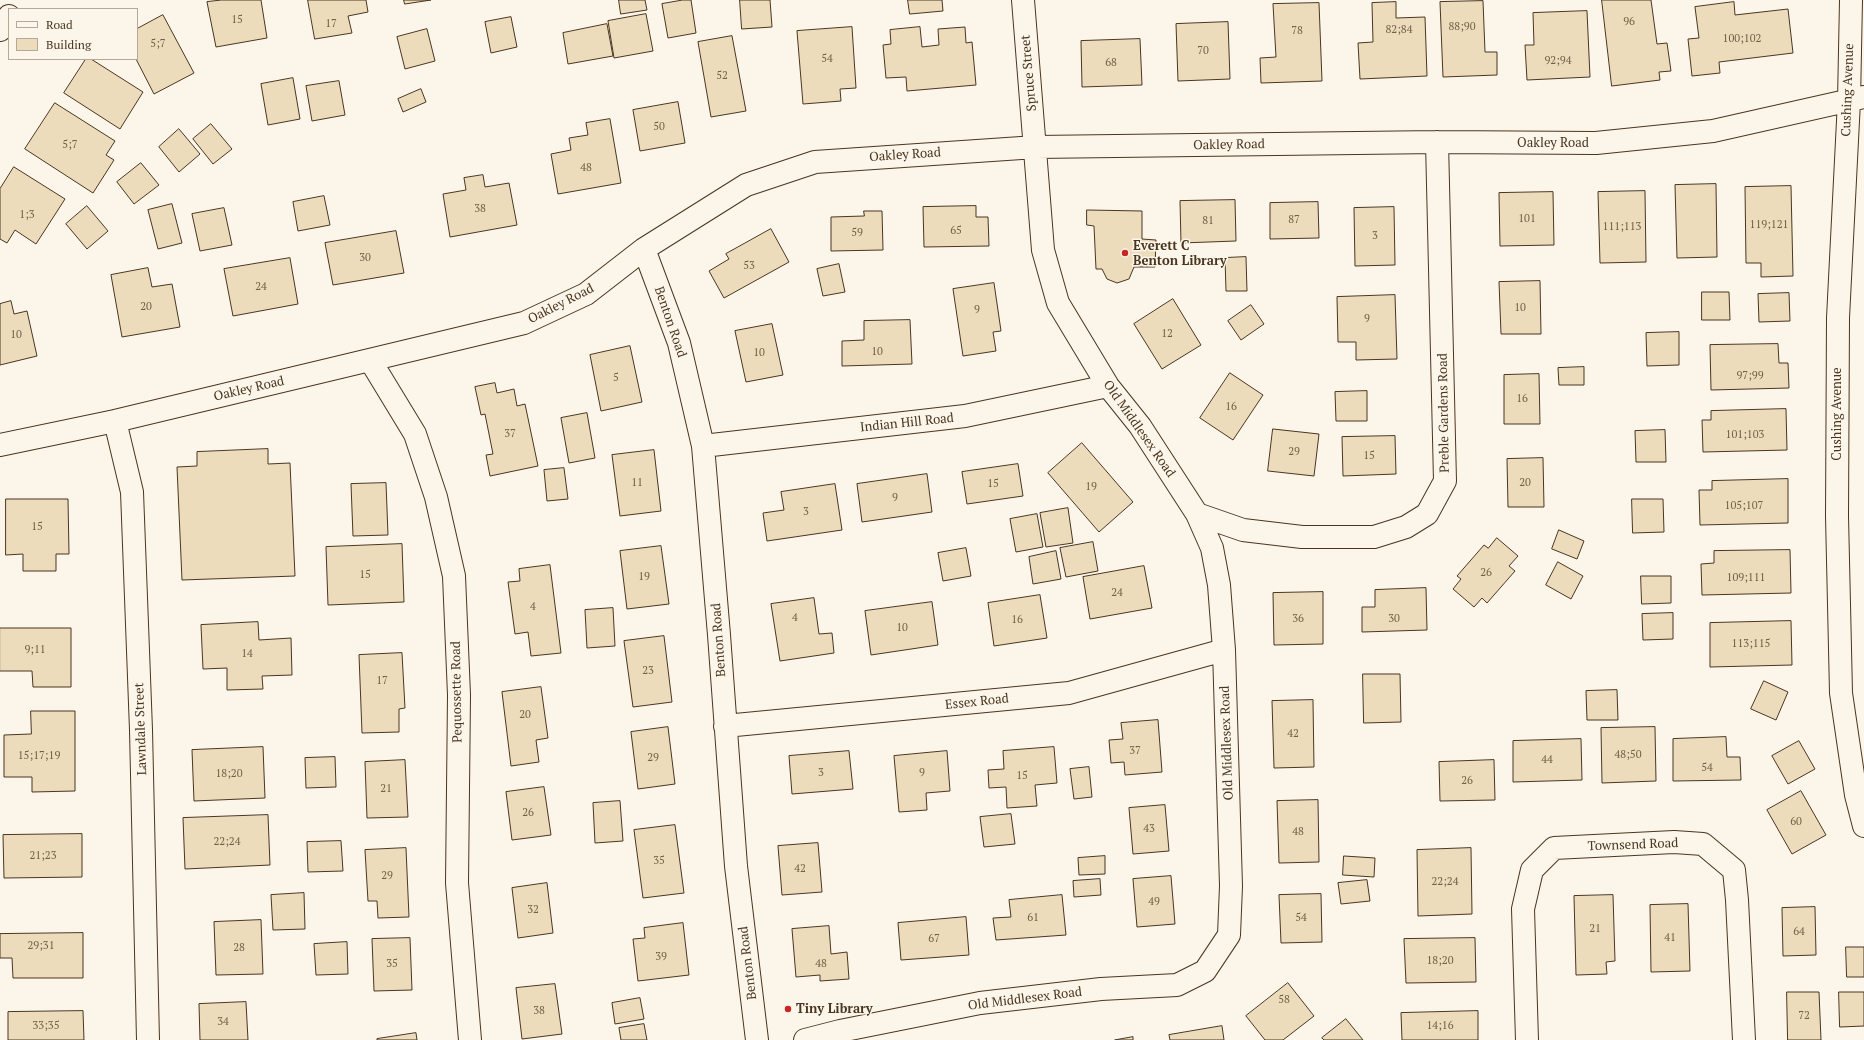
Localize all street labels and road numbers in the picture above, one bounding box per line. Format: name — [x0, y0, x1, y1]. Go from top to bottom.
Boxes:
street label: Spruce Street — [1018, 34, 1040, 112]
street label: Cushing Avenue — [1839, 43, 1857, 137]
street label: Oakley Road — [1517, 135, 1589, 151]
street label: Oakley Road — [1193, 137, 1265, 153]
street label: Oakley Road — [869, 145, 941, 165]
street label: Oakley Road — [525, 281, 597, 327]
street label: Benton Road — [651, 284, 689, 360]
street label: Preble Gardens Road — [1435, 353, 1453, 473]
street label: Cushing Avenue — [1829, 367, 1845, 461]
street label: Oakley Road — [212, 373, 286, 405]
street label: Old Middlesex Road — [1100, 378, 1178, 480]
street label: Indian Hill Road — [859, 410, 955, 436]
street label: Benton Road — [709, 602, 729, 678]
street label: Pequossette Road — [448, 641, 466, 743]
street label: Lawndale Street — [132, 682, 150, 776]
street label: Old Middlesex Road — [1217, 685, 1237, 801]
street label: Essex Road — [944, 691, 1010, 713]
street label: Townsend Road — [1587, 836, 1679, 854]
street label: Benton Road — [736, 925, 760, 1001]
street label: Old Middlesex Road — [967, 984, 1083, 1014]

